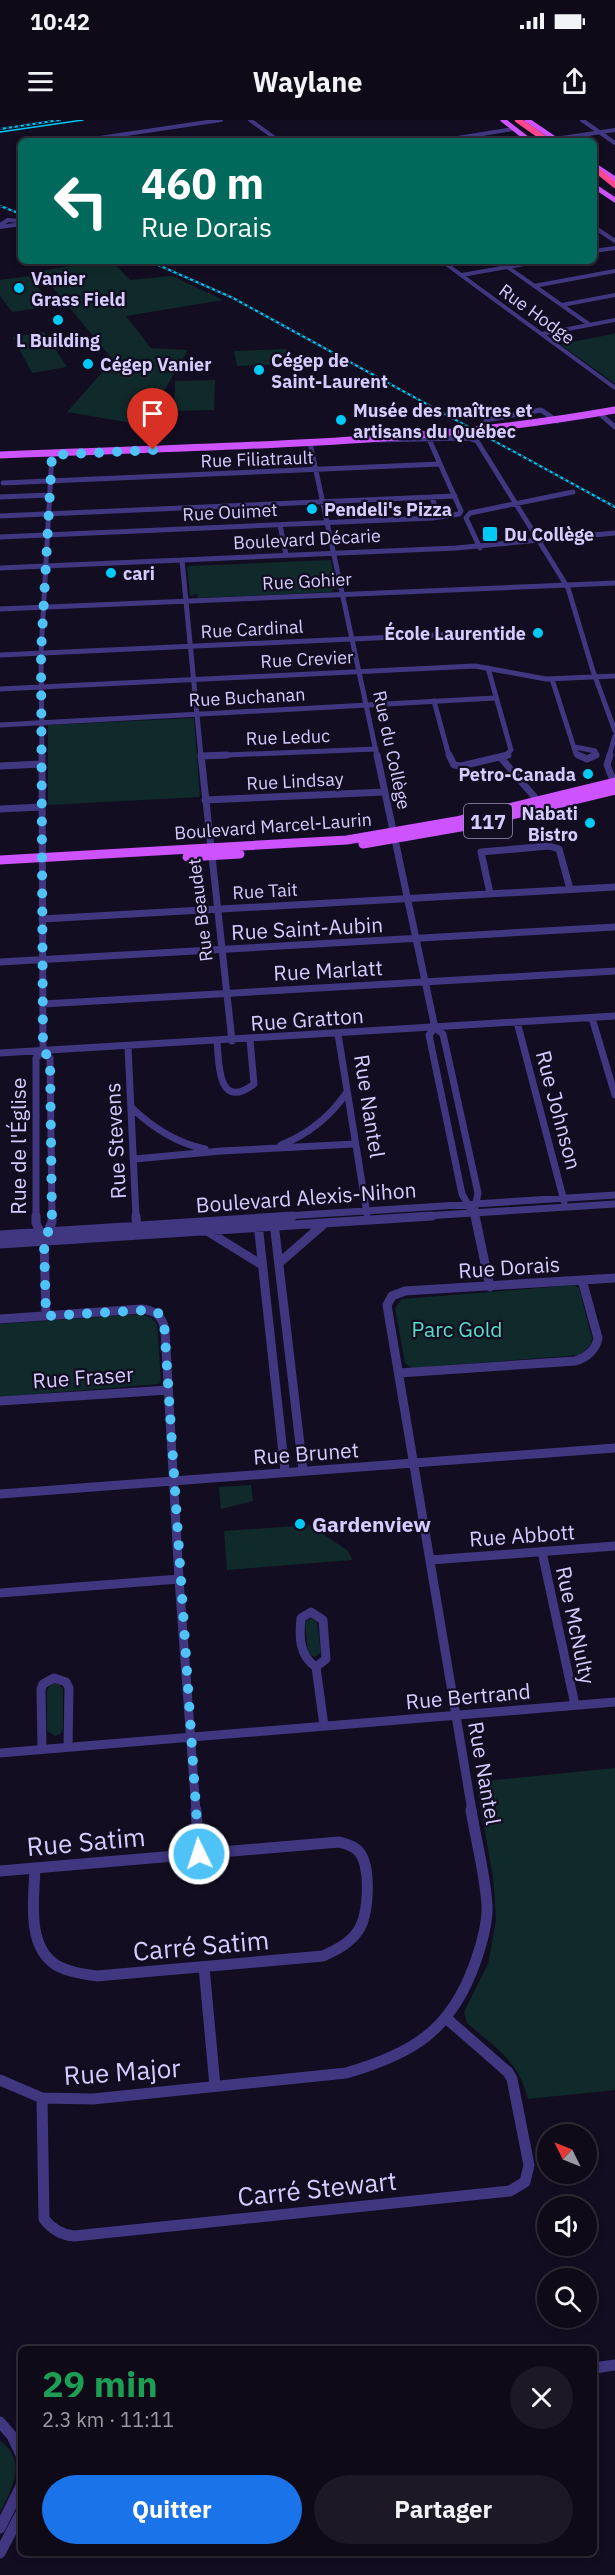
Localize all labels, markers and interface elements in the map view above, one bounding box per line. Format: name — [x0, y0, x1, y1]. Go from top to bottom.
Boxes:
text: 10:42 — [30, 7, 90, 36]
text: Waylane — [253, 64, 362, 99]
icon: menu — [24, 65, 57, 98]
icon: share — [558, 65, 591, 98]
text: 460 m — [141, 156, 264, 211]
icon: left — [42, 162, 120, 240]
text: Rue Dorais — [141, 209, 272, 244]
place label: Vanier Grass Field — [31, 267, 126, 311]
street label: Rue Hodge — [494, 279, 580, 349]
marker: Vanier Grass Field — [12, 281, 26, 295]
marker: L Building — [51, 313, 65, 327]
place label: L Building — [16, 329, 100, 352]
place label: Cégep de Saint-Laurent — [271, 349, 388, 393]
place label: Cégep Vanier — [100, 353, 211, 376]
marker: Cégep Vanier — [81, 357, 95, 371]
marker: Cégep de Saint-Laurent — [252, 363, 266, 377]
pin — [127, 388, 178, 450]
icon: arrive — [136, 397, 169, 430]
place label: Musée des maîtres et artisans du Québec — [353, 399, 533, 443]
marker: Musée des maîtres et artisans du Québec — [334, 413, 348, 427]
street label: Rue Filiatrault — [200, 446, 314, 472]
street label: Rue Ouimet — [182, 498, 278, 526]
place label: Pendeli's Pizza — [324, 498, 452, 521]
marker: Pendeli's Pizza — [305, 502, 319, 516]
place label: Du Collège — [504, 523, 594, 546]
street label: Boulevard Décarie — [233, 524, 382, 554]
marker: Du Collège — [481, 525, 499, 543]
place label: cari — [123, 562, 155, 585]
marker: cari — [104, 566, 118, 580]
street label: Rue Gohier — [262, 567, 353, 595]
street label: Rue Cardinal — [200, 615, 304, 643]
place label: École Laurentide — [384, 621, 526, 645]
marker: École Laurentide — [531, 626, 545, 640]
street label: Rue Crevier — [260, 645, 355, 673]
street label: Rue Buchanan — [188, 682, 306, 712]
street label: Rue du Collège — [368, 688, 416, 812]
street label: Rue Leduc — [245, 724, 331, 750]
place label: Petro-Canada — [458, 763, 576, 786]
street label: Rue Lindsay — [246, 767, 344, 795]
marker: Petro-Canada — [581, 767, 595, 781]
place label: Nabati Bistro — [522, 802, 578, 846]
road number: 117 — [464, 804, 512, 838]
street label: Boulevard Marcel-Laurin — [174, 808, 372, 844]
marker: Nabati Bistro — [583, 816, 597, 830]
street label: Rue Beaudet — [182, 857, 218, 963]
street label: Rue Tait — [232, 878, 298, 904]
street label: Rue Saint-Aubin — [230, 910, 384, 946]
street label: Rue Marlatt — [273, 953, 383, 987]
street label: Rue Gratton — [249, 1001, 365, 1037]
street label: Rue Johnson — [530, 1047, 588, 1173]
street label: Rue Nantel — [348, 1052, 392, 1160]
street label: Rue de l'Église — [4, 1077, 32, 1215]
street label: Rue Stevens — [98, 1082, 132, 1200]
street label: Boulevard Alexis-Nihon — [195, 1175, 417, 1219]
street label: Rue Dorais — [457, 1249, 561, 1285]
park label: Parc Gold — [411, 1315, 503, 1343]
street label: Rue Fraser — [31, 1359, 135, 1395]
street label: Rue Brunet — [252, 1435, 360, 1471]
place label: Gardenview — [312, 1510, 431, 1538]
marker: Gardenview — [293, 1517, 307, 1531]
street label: Rue Abbott — [468, 1517, 576, 1553]
street label: Rue McNulty — [550, 1564, 602, 1687]
street label: Rue Bertrand — [404, 1677, 532, 1715]
street label: Rue Nantel — [462, 1719, 508, 1827]
street label: Rue Satim — [25, 1819, 147, 1863]
position arrow — [167, 1822, 231, 1886]
street label: Carré Satim — [131, 1922, 271, 1968]
street label: Rue Major — [62, 2050, 182, 2092]
north arrow — [537, 2124, 597, 2184]
map controls — [537, 2124, 597, 2328]
street label: Carré Stewart — [236, 2163, 398, 2213]
button: sound — [537, 2196, 597, 2256]
button: search — [537, 2268, 597, 2328]
text: 29 min — [42, 2360, 158, 2407]
button: close — [510, 2366, 573, 2429]
text: 2.3 km · 11:11 — [42, 2406, 174, 2433]
button: Quitter — [42, 2475, 302, 2544]
button: Partager — [314, 2475, 573, 2544]

